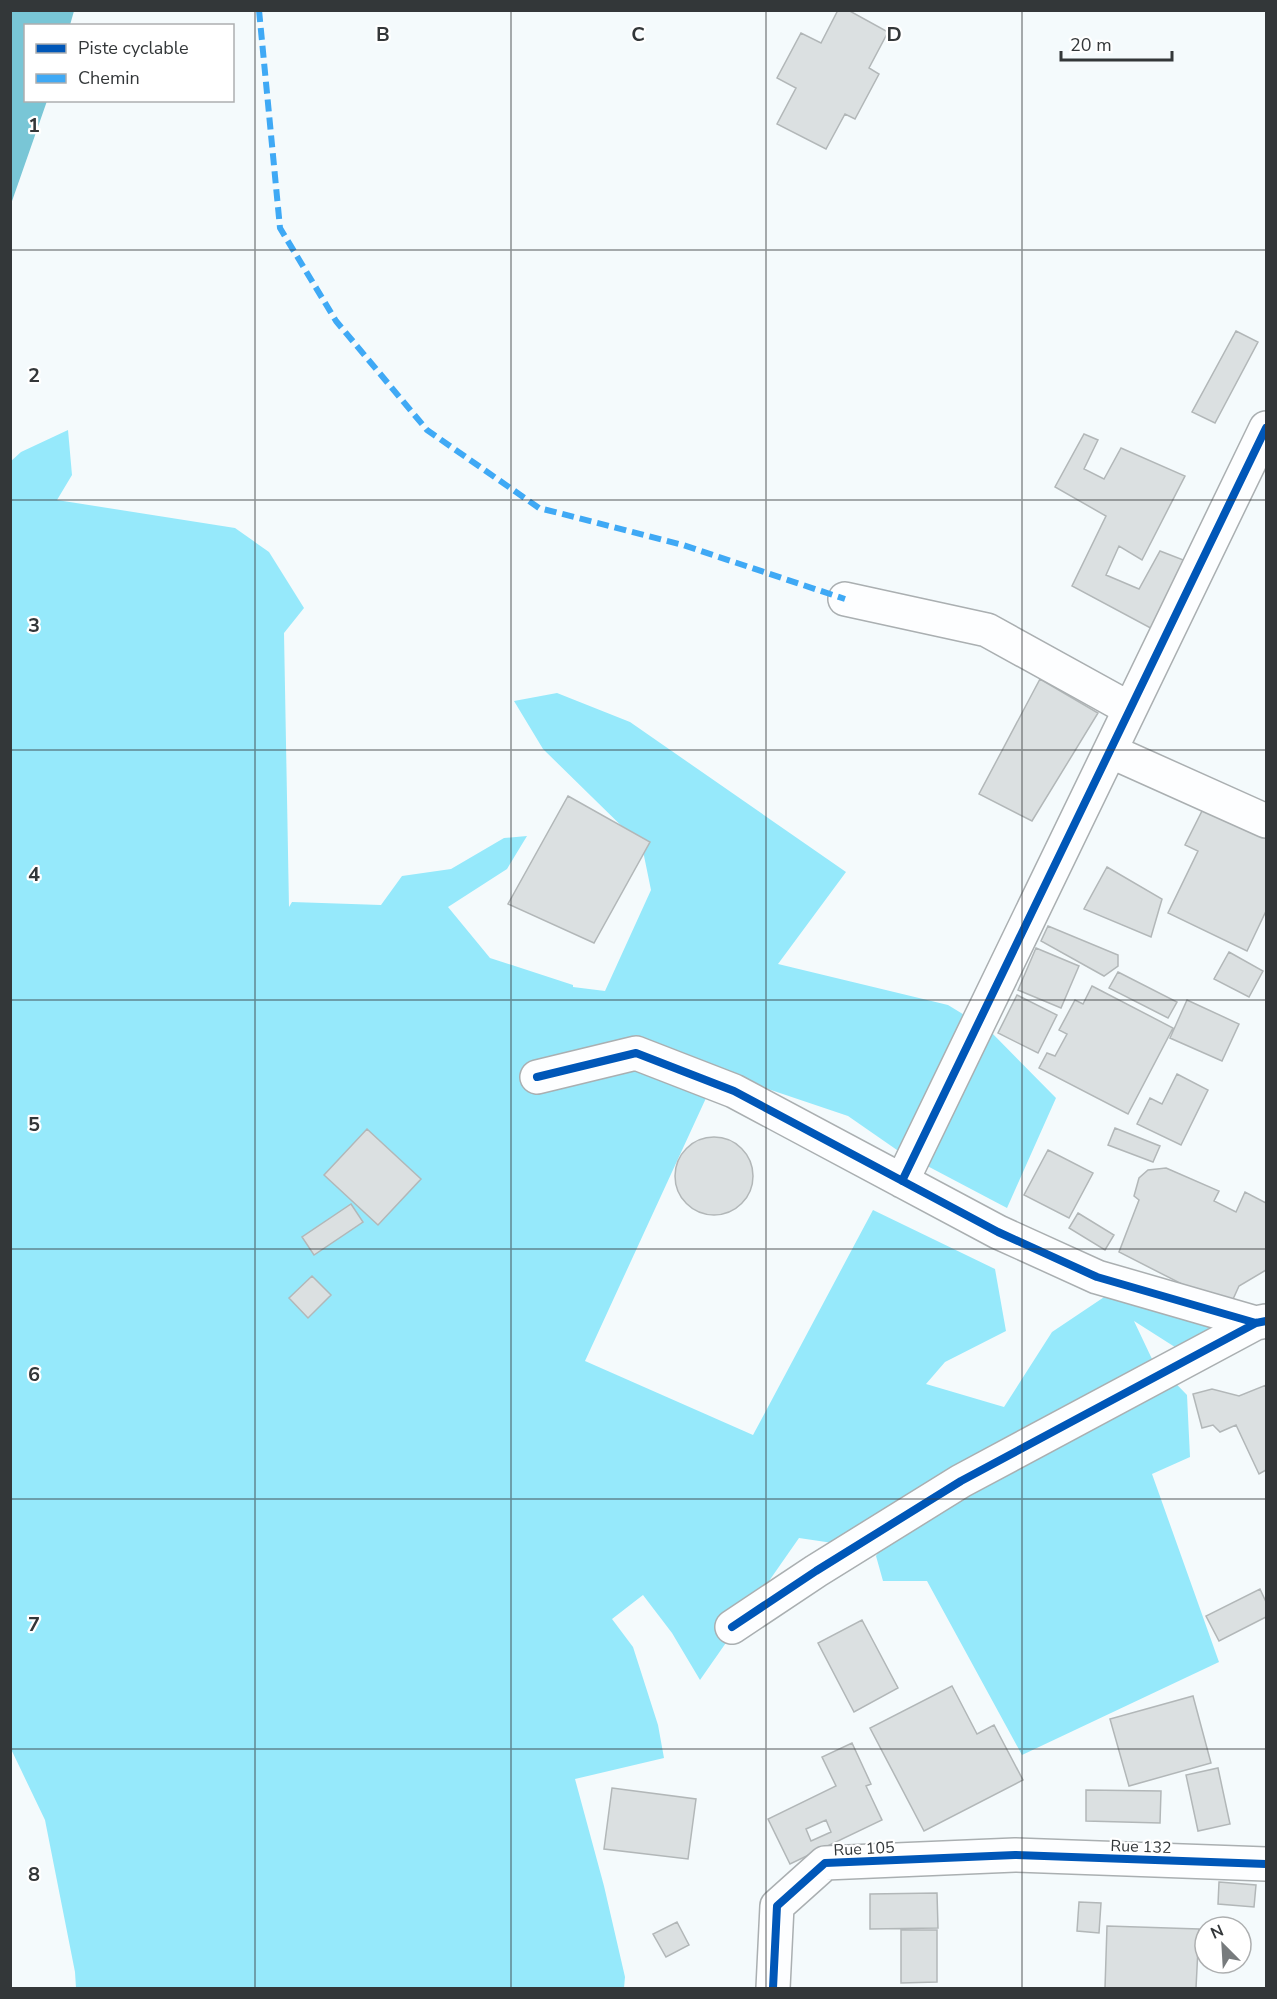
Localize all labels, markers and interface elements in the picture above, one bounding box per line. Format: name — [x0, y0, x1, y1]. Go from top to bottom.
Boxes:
text: B — [376, 21, 390, 48]
text: C — [631, 21, 645, 48]
text: D — [886, 21, 902, 48]
legend — [24, 24, 234, 102]
scale bar — [1061, 24, 1172, 62]
text: 20 m — [1070, 33, 1112, 57]
text: Piste cyclable — [78, 36, 189, 60]
text: Chemin — [78, 66, 140, 90]
text: 1 — [28, 112, 40, 139]
text: 2 — [28, 362, 40, 389]
text: 3 — [28, 612, 40, 639]
text: 4 — [28, 861, 40, 888]
text: 5 — [28, 1111, 40, 1138]
text: 6 — [28, 1361, 40, 1388]
text: 7 — [28, 1611, 40, 1638]
street label: Rue 132 — [1110, 1835, 1172, 1859]
street label: Rue 105 — [833, 1836, 895, 1862]
text: 8 — [28, 1861, 40, 1888]
north arrow — [1193, 1915, 1253, 1975]
text: N — [1207, 1920, 1227, 1945]

